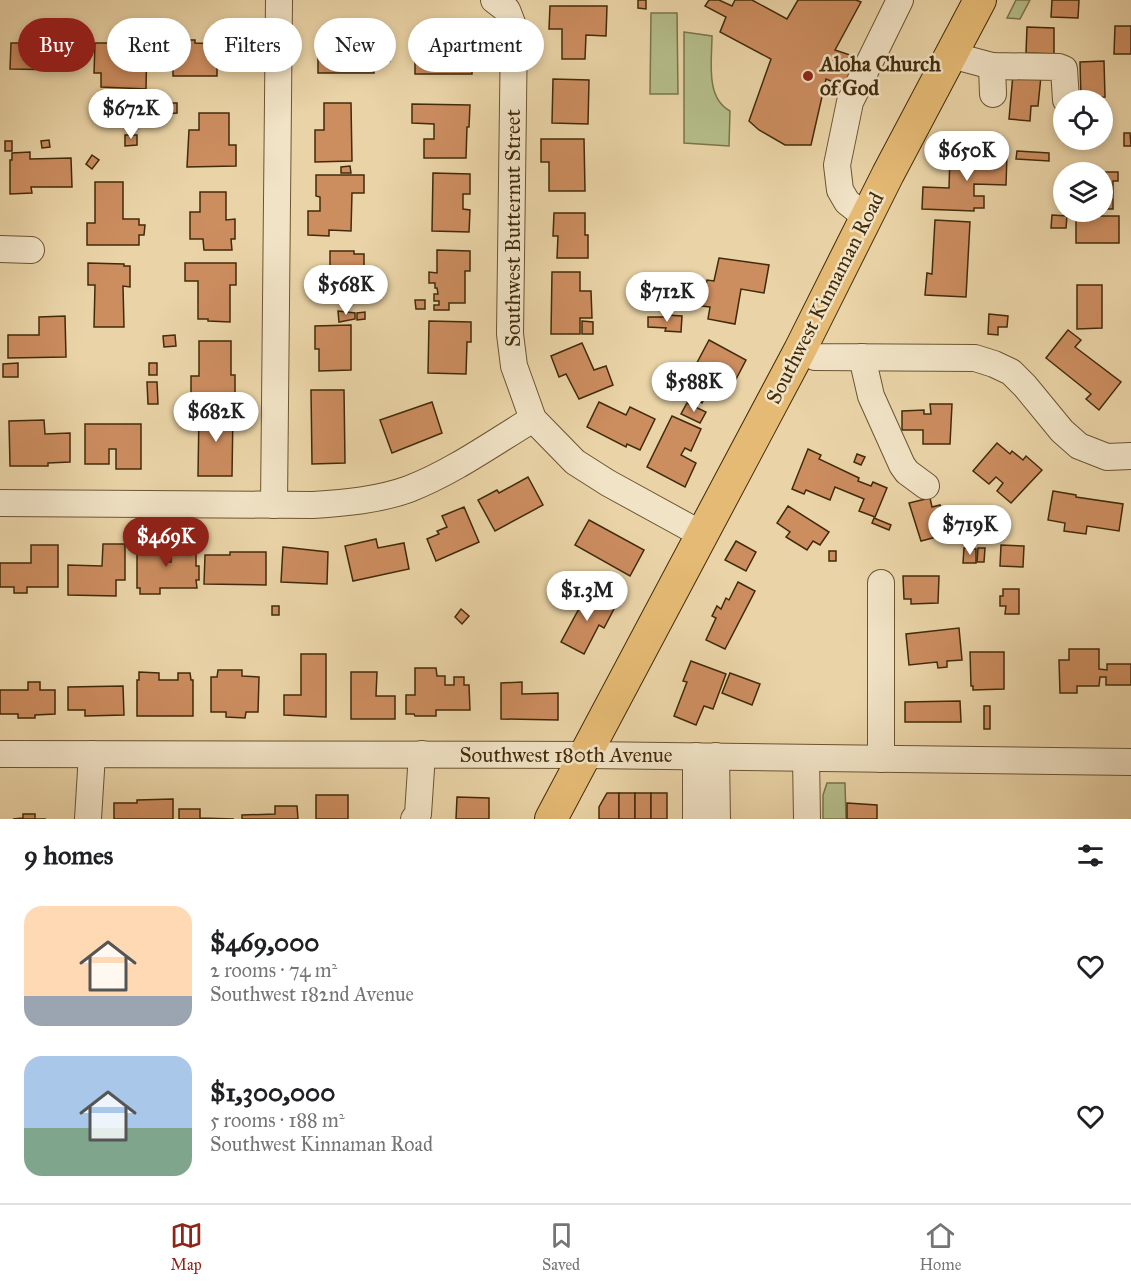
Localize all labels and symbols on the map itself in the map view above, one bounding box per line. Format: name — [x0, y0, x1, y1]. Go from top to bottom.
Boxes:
place label: Aloha Church of God — [818, 51, 941, 101]
marker: Aloha Church of God — [801, 69, 815, 83]
pin: $672K — [89, 89, 173, 140]
street label: Southwest Butternut Street — [500, 108, 526, 347]
pin: $650K — [925, 131, 1009, 182]
street label: Southwest Kinnaman Road — [760, 187, 890, 408]
pin: $568K — [304, 265, 388, 316]
pin: $712K — [625, 272, 709, 323]
pin: $588K — [652, 362, 736, 413]
pin: $682K — [174, 392, 258, 443]
pin: $719K — [928, 505, 1012, 556]
pin: $469K — [124, 517, 208, 568]
pin: $1.3M — [545, 571, 629, 622]
street label: Southwest 180th Avenue — [459, 742, 673, 768]

